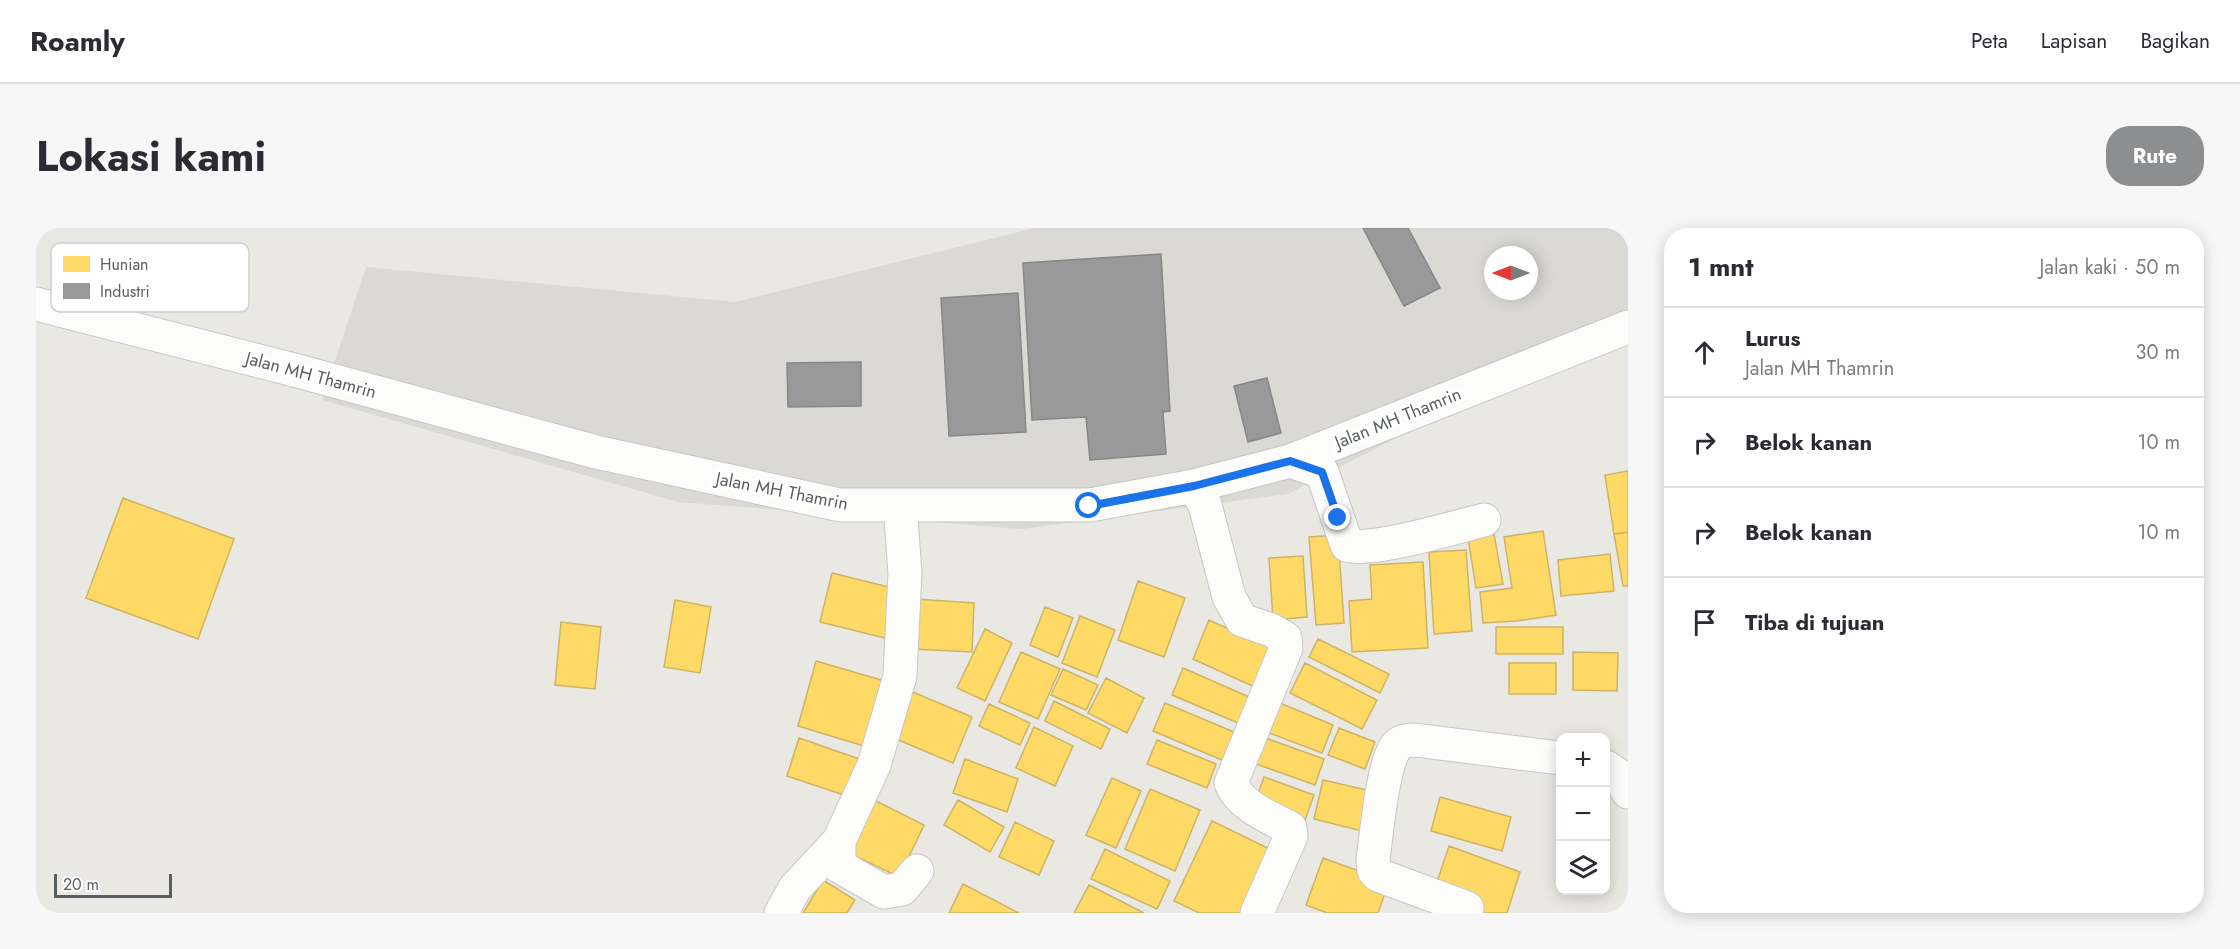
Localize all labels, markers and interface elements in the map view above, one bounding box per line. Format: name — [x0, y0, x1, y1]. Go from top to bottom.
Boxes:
text: Roamly — [30, 21, 125, 62]
text: Peta — [1971, 26, 2008, 56]
text: Lapisan — [2041, 26, 2107, 56]
text: Bagikan — [2140, 26, 2210, 56]
text: Lokasi kami — [36, 126, 266, 187]
button: Rute — [2106, 126, 2204, 186]
legend — [51, 243, 249, 312]
north arrow — [1484, 246, 1538, 300]
text: 1 mnt — [1688, 248, 1754, 286]
text: Hunian — [100, 253, 149, 276]
text: Jalan kaki · 50 m — [2040, 253, 2180, 282]
text: Industri — [100, 280, 150, 303]
text: Lurus — [1745, 322, 1801, 354]
icon: ahead — [1688, 336, 1721, 369]
text: 30 m — [2135, 338, 2180, 367]
street label: Jalan MH Thamrin — [241, 345, 379, 405]
text: Jalan MH Thamrin — [1745, 354, 1894, 383]
street label: Jalan MH Thamrin — [1329, 381, 1465, 456]
icon: right — [1688, 426, 1721, 459]
text: Belok kanan — [1745, 426, 1872, 458]
text: 10 m — [2137, 428, 2180, 457]
street label: Jalan MH Thamrin — [712, 465, 850, 517]
route start — [1075, 492, 1101, 518]
route end — [1324, 504, 1350, 530]
icon: right — [1688, 516, 1721, 549]
text: Belok kanan — [1745, 516, 1872, 548]
text: 10 m — [2137, 518, 2180, 547]
icon: arrive — [1688, 606, 1721, 639]
text: Tiba di tujuan — [1745, 606, 1884, 638]
map controls — [1556, 733, 1610, 895]
button: + — [1556, 733, 1610, 787]
button: − — [1556, 787, 1610, 841]
button: layers — [1556, 841, 1610, 895]
scale bar — [54, 871, 172, 898]
text: 20 m — [63, 873, 99, 896]

